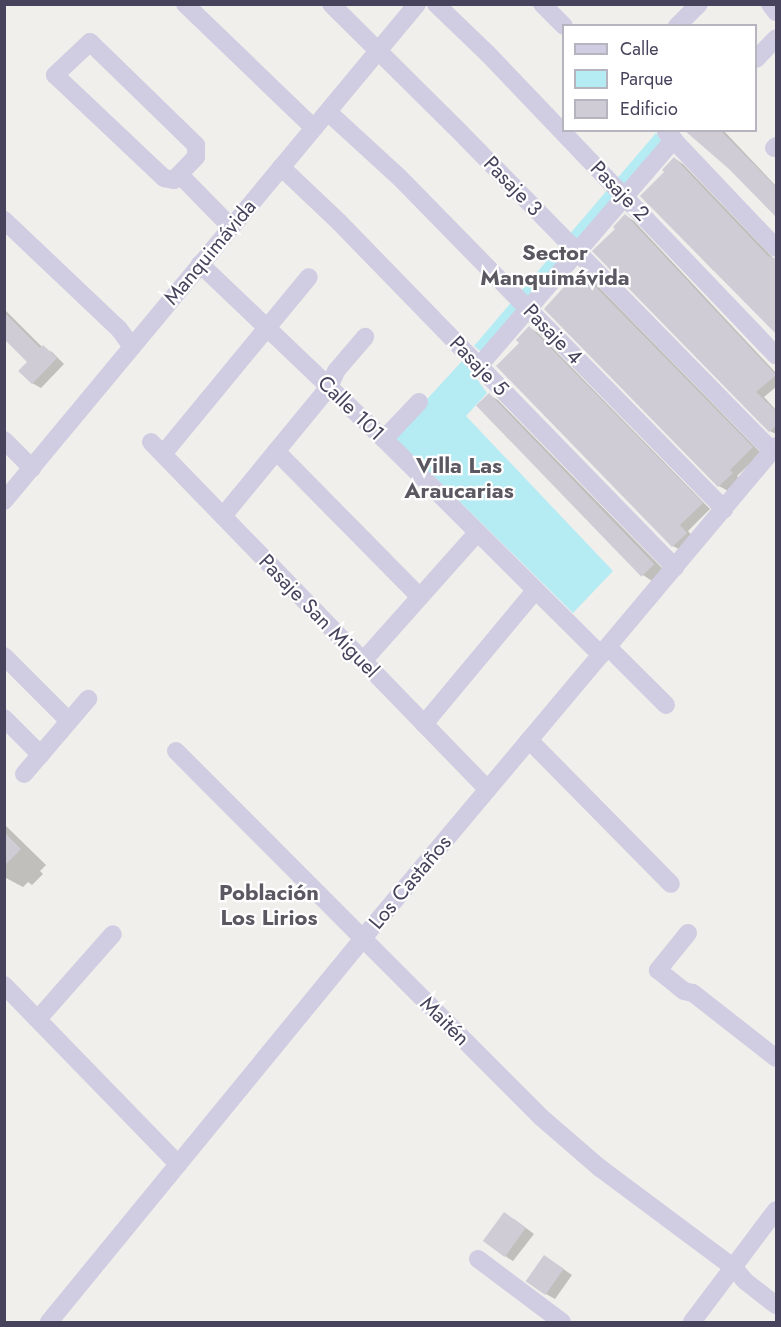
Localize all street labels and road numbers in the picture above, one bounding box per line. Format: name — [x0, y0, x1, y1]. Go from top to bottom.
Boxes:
street label: Pasaje 3 — [478, 151, 548, 221]
street label: Pasaje 2 — [585, 156, 655, 226]
street label: Manquimávida — [159, 194, 261, 310]
street label: Pasaje 4 — [518, 299, 588, 369]
street label: Pasaje 5 — [444, 331, 514, 401]
street label: Calle 101 — [312, 370, 390, 446]
street label: Pasaje San Miguel — [254, 549, 384, 683]
street label: Los Castaños — [363, 830, 457, 934]
street label: Maitén — [415, 991, 475, 1051]

